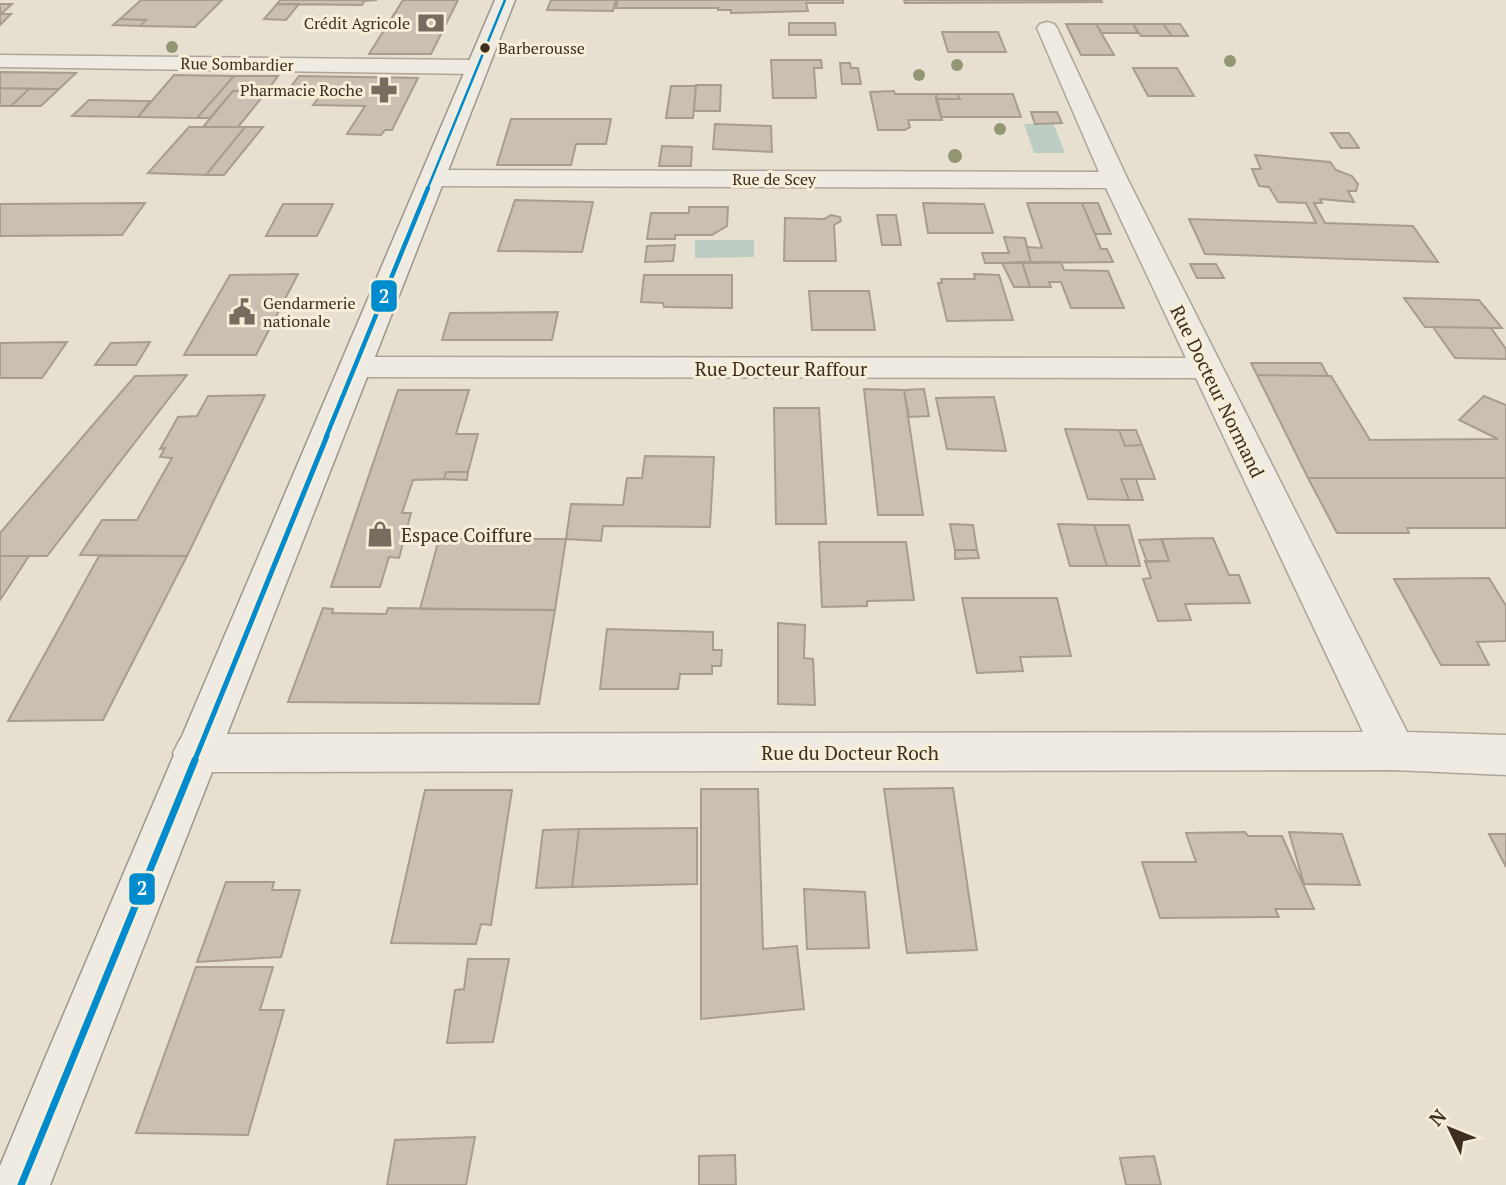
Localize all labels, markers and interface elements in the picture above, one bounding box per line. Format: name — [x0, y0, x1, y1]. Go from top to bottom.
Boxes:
bank icon: Crédit Agricole — [416, 8, 446, 38]
place label: Crédit Agricole — [304, 12, 410, 34]
place label: Barberousse — [498, 37, 585, 59]
marker: Barberousse — [478, 41, 492, 55]
street label: Rue Sombardier — [180, 52, 295, 76]
pharmacy icon: Pharmacie Roche — [369, 75, 399, 105]
place label: Pharmacie Roche — [240, 79, 363, 101]
street label: Rue de Scey — [732, 168, 817, 190]
line badge: 2 — [370, 279, 398, 313]
text: 2 — [379, 283, 389, 308]
place label: Gendarmerie nationale — [263, 292, 356, 332]
public building icon: Gendarmerie nationale — [227, 297, 257, 327]
street label: Rue Docteur Normand — [1165, 301, 1271, 482]
street label: Rue Docteur Raffour — [695, 356, 868, 381]
shop icon: Espace Coiffure — [365, 519, 395, 549]
place label: Espace Coiffure — [401, 522, 532, 547]
street label: Rue du Docteur Roch — [761, 740, 939, 765]
line badge: 2 — [128, 872, 156, 906]
text: 2 — [137, 875, 147, 900]
north arrow — [1415, 1094, 1485, 1164]
text: N — [1423, 1103, 1452, 1131]

